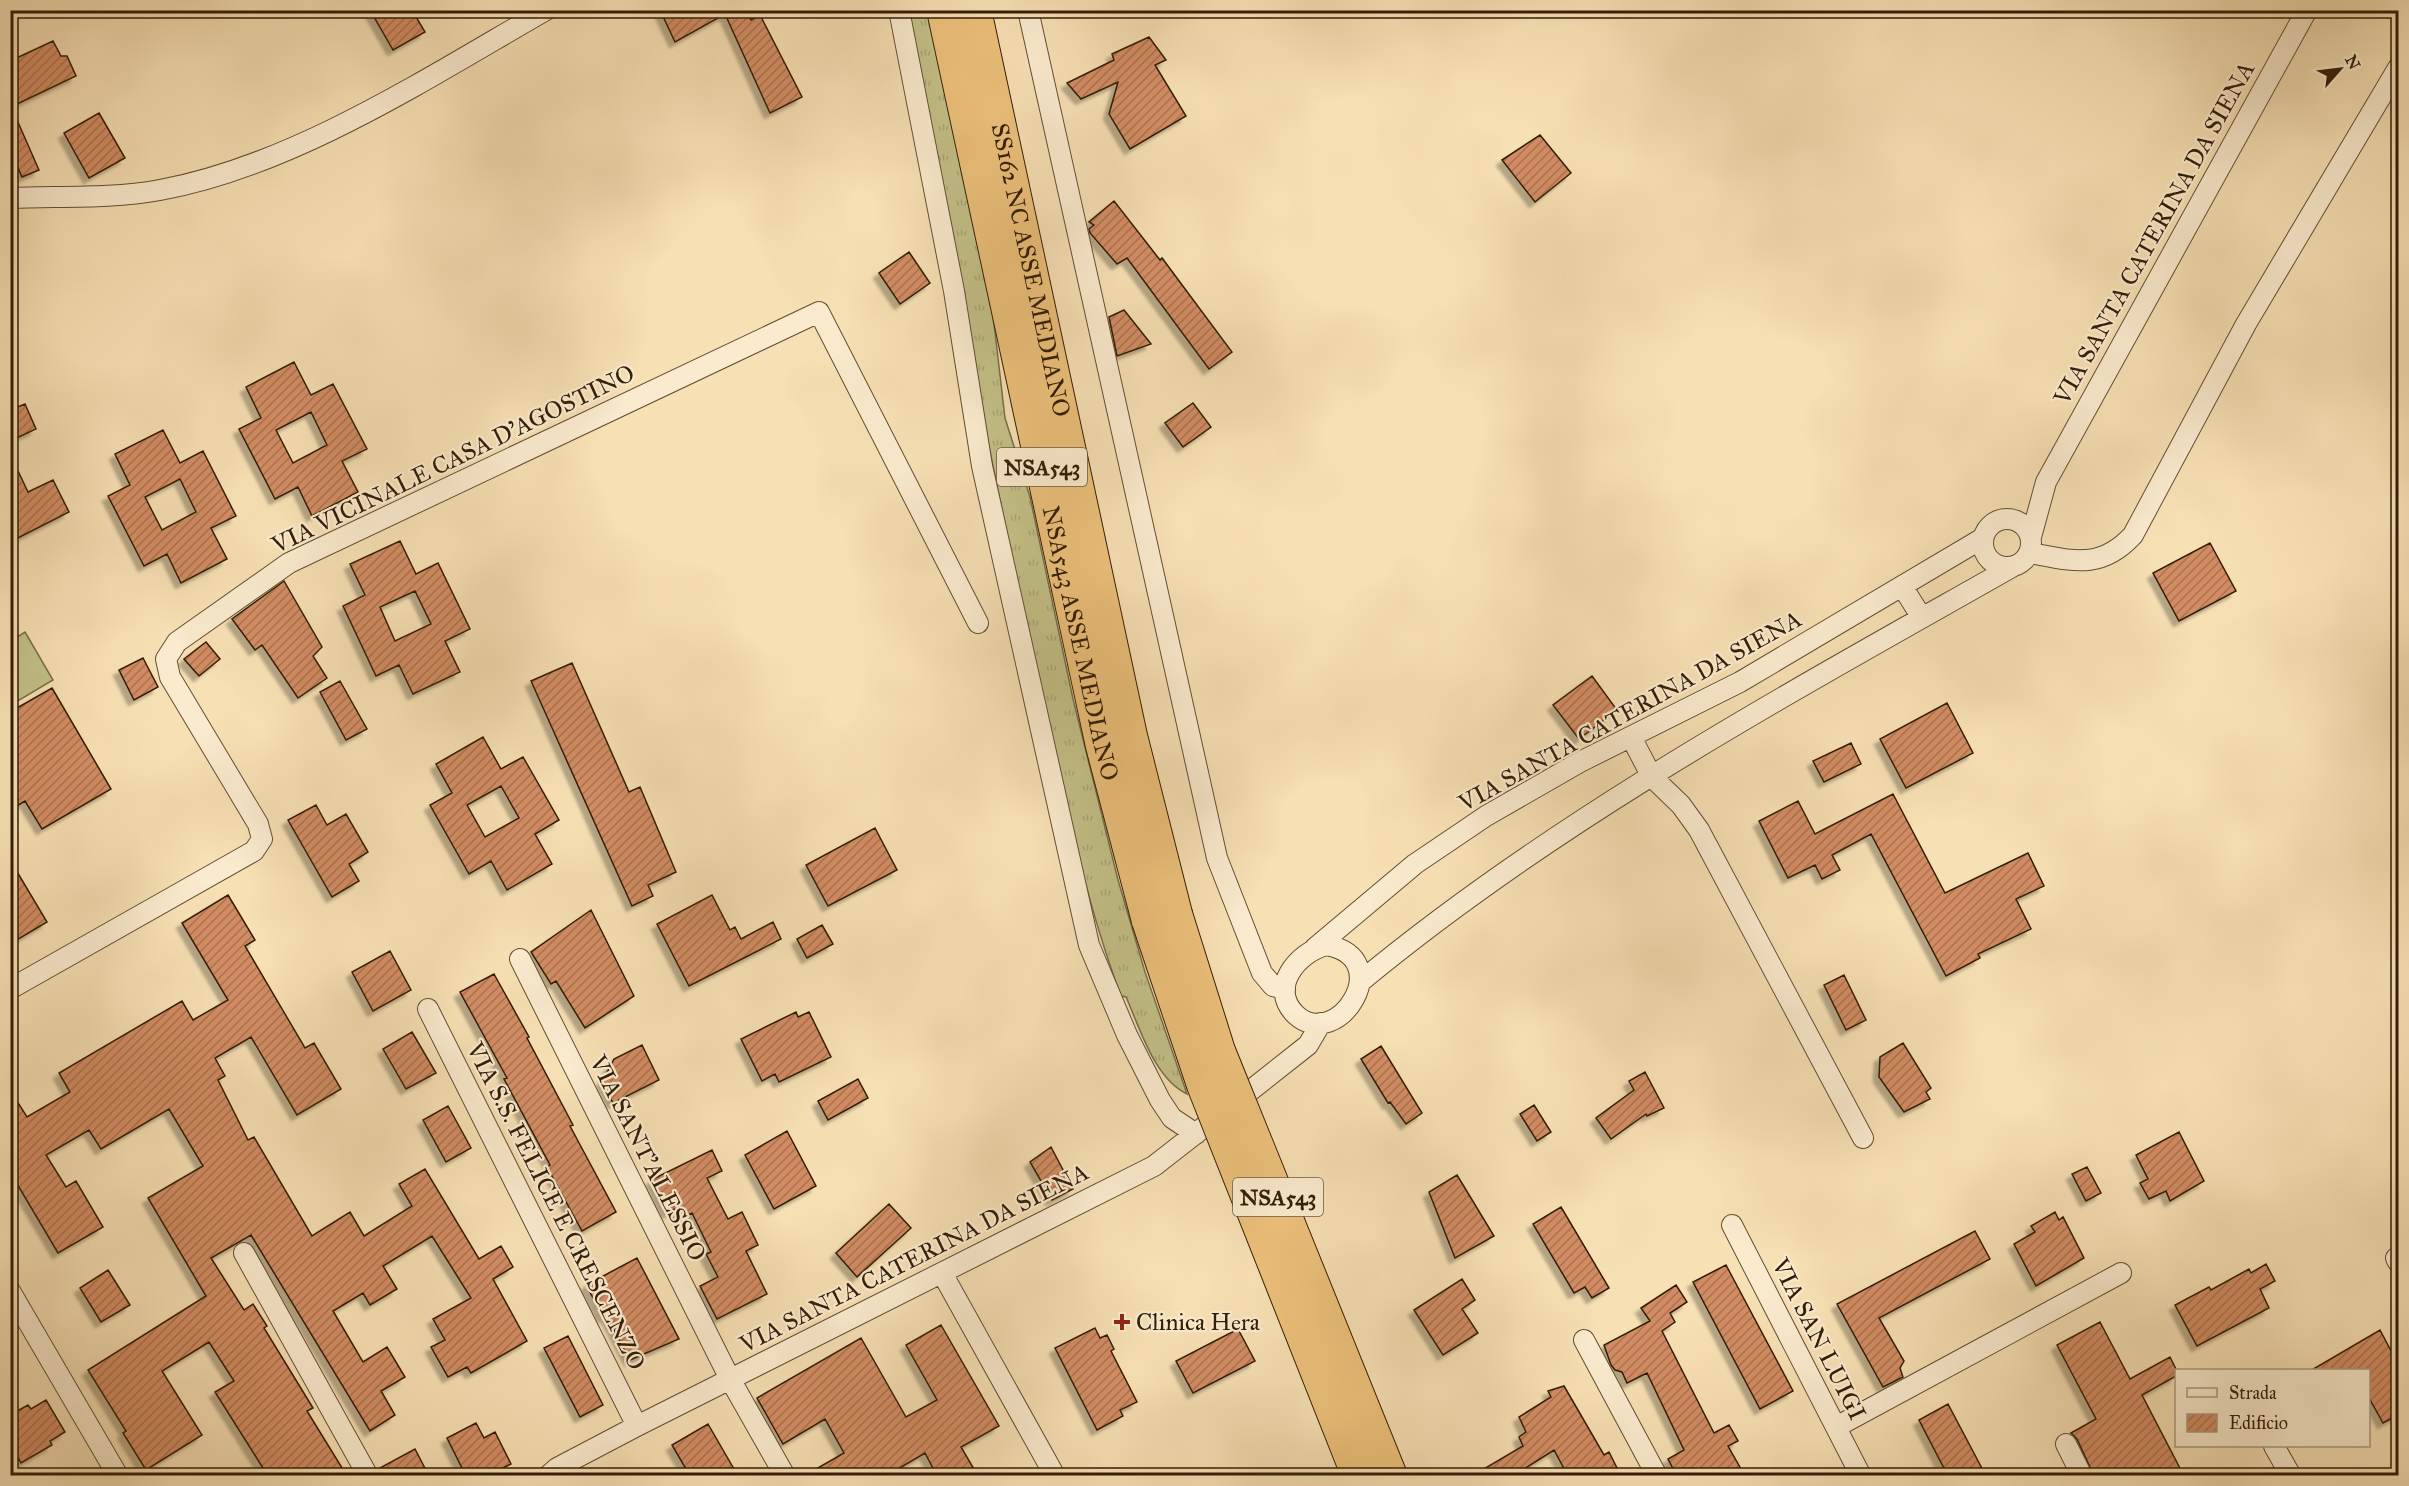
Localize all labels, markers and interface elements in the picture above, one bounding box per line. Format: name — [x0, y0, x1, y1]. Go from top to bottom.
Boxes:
north arrow — [2310, 39, 2370, 99]
text: N — [2341, 52, 2365, 73]
street label: VIA SANTA CATERINA DA SIENA — [2046, 56, 2261, 411]
street label: SS162 NC ASSE MEDIANO — [985, 120, 1077, 420]
street label: VIA VICINALE CASA D'AGOSTINO — [266, 358, 639, 561]
road number: NSA543 — [997, 448, 1087, 486]
street label: NSA543 ASSE MEDIANO — [1036, 503, 1125, 784]
street label: VIA SANTA CATERINA DA SIENA — [1452, 604, 1807, 819]
street label: VIA S.S. FELICE E CRESCENZO — [460, 1036, 652, 1375]
street label: VIA SANT'ALESSIO — [583, 1049, 713, 1266]
street label: VIA SANTA CATERINA DA SIENA — [734, 1157, 1094, 1360]
road number: NSA543 — [1233, 1178, 1323, 1216]
street label: VIA SAN LUIGI — [1765, 1252, 1873, 1425]
place label: Clinica Hera — [1136, 1307, 1261, 1337]
marker: Clinica Hera — [1113, 1313, 1131, 1331]
legend — [2175, 1369, 2370, 1447]
text: Strada — [2229, 1382, 2277, 1404]
text: Edificio — [2229, 1412, 2288, 1434]

